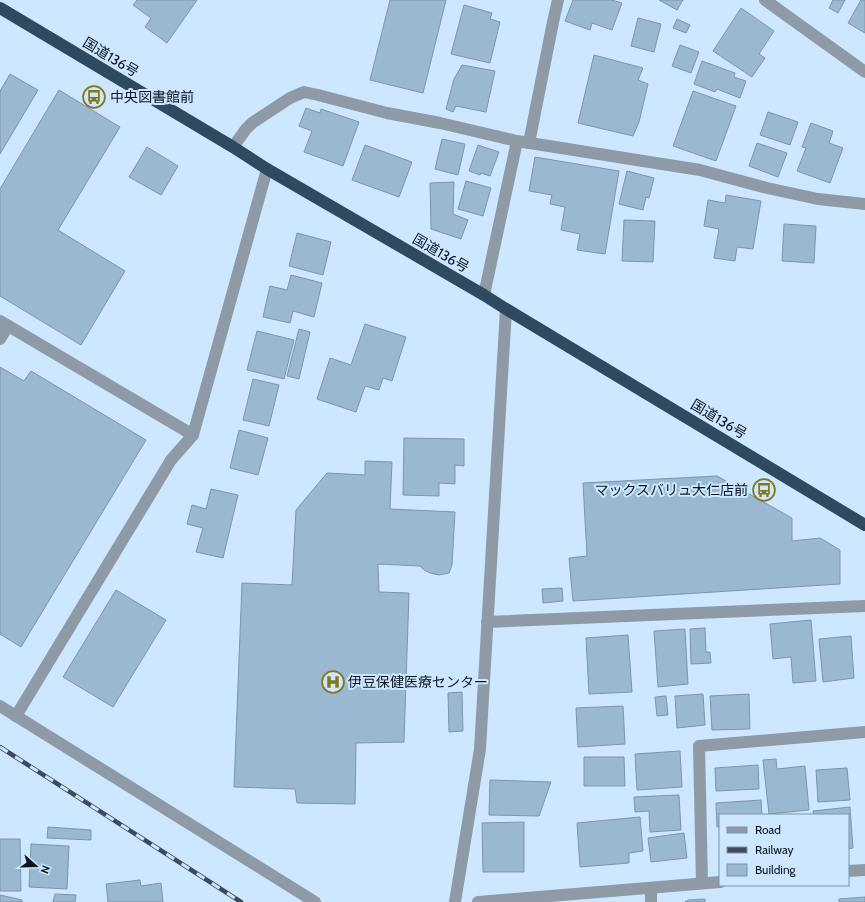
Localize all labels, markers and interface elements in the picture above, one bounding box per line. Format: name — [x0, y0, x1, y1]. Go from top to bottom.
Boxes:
street label: 国道136号 — [80, 33, 142, 81]
bus stop icon: 中央図書館前 — [81, 84, 107, 110]
place label: 中央図書館前 — [110, 88, 194, 106]
street label: 国道136号 — [410, 230, 472, 276]
street label: 国道136号 — [688, 395, 750, 443]
bus stop icon: マックスバリュ大仁店前 — [751, 477, 777, 503]
place label: マックスバリュ大仁店前 — [594, 481, 748, 499]
hospital icon: 伊豆保健医療センター — [320, 669, 346, 695]
place label: 伊豆保健医療センター — [348, 673, 488, 691]
legend — [719, 814, 849, 886]
text: Road — [755, 822, 781, 837]
text: Railway — [755, 842, 793, 857]
north arrow — [16, 846, 56, 886]
text: Building — [755, 862, 797, 877]
text: N — [37, 863, 53, 875]

